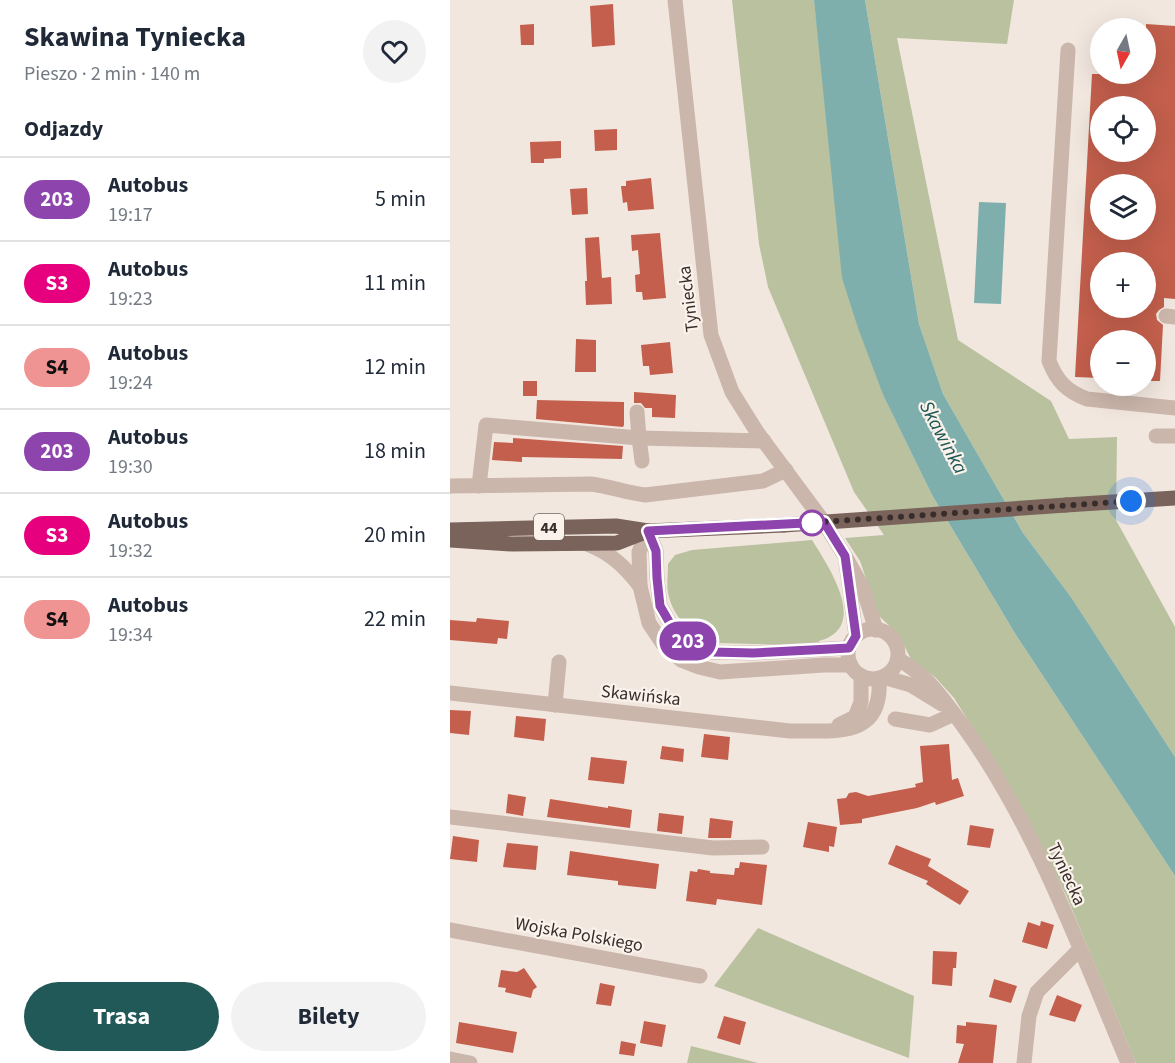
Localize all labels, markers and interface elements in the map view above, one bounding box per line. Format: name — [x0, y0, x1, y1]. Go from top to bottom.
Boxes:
text: Skawina Tyniecka — [24, 17, 246, 57]
north arrow — [1090, 18, 1156, 84]
map controls — [1090, 18, 1156, 396]
button: heart — [363, 20, 426, 83]
text: Pieszo · 2 min · 140 m — [24, 60, 200, 88]
button: locate — [1090, 96, 1156, 162]
text: Odjazdy — [24, 113, 103, 145]
text: Autobus — [108, 169, 188, 201]
button: layers — [1090, 174, 1156, 240]
text: 5 min — [375, 183, 426, 215]
text: 203 — [40, 184, 74, 214]
text: 19:17 — [108, 201, 153, 229]
button: + — [1090, 252, 1156, 318]
text: Autobus — [108, 253, 188, 285]
street label: Tyniecka — [672, 264, 705, 334]
text: 11 min — [364, 267, 426, 299]
text: S3 — [46, 268, 68, 298]
text: 19:23 — [108, 285, 153, 313]
button: − — [1090, 330, 1156, 396]
text: Autobus — [108, 337, 188, 369]
text: 12 min — [364, 351, 426, 383]
text: S4 — [46, 352, 68, 382]
text: 19:24 — [108, 369, 153, 397]
water label: Skawinka — [912, 396, 974, 479]
text: Autobus — [108, 421, 188, 453]
text: 18 min — [364, 435, 426, 467]
text: 203 — [40, 436, 74, 466]
text: 19:30 — [108, 453, 153, 481]
your location — [1116, 486, 1146, 516]
text: Autobus — [108, 505, 188, 537]
unlabelled marker — [799, 510, 825, 536]
road number: 44 — [534, 514, 564, 540]
text: 20 min — [364, 519, 426, 551]
text: S3 — [46, 520, 68, 550]
text: 19:32 — [108, 537, 153, 565]
text: Autobus — [108, 589, 188, 621]
text: 22 min — [364, 603, 426, 635]
text: S4 — [46, 604, 68, 634]
text: 19:34 — [108, 621, 153, 649]
line badge: 203 — [654, 622, 722, 660]
text: 203 — [671, 626, 705, 656]
street label: Skawińska — [600, 679, 682, 712]
street label: Tyniecka — [1041, 839, 1092, 910]
street label: Wojska Polskiego — [513, 911, 645, 958]
button: Trasa — [24, 982, 219, 1051]
button: Bilety — [231, 982, 426, 1051]

